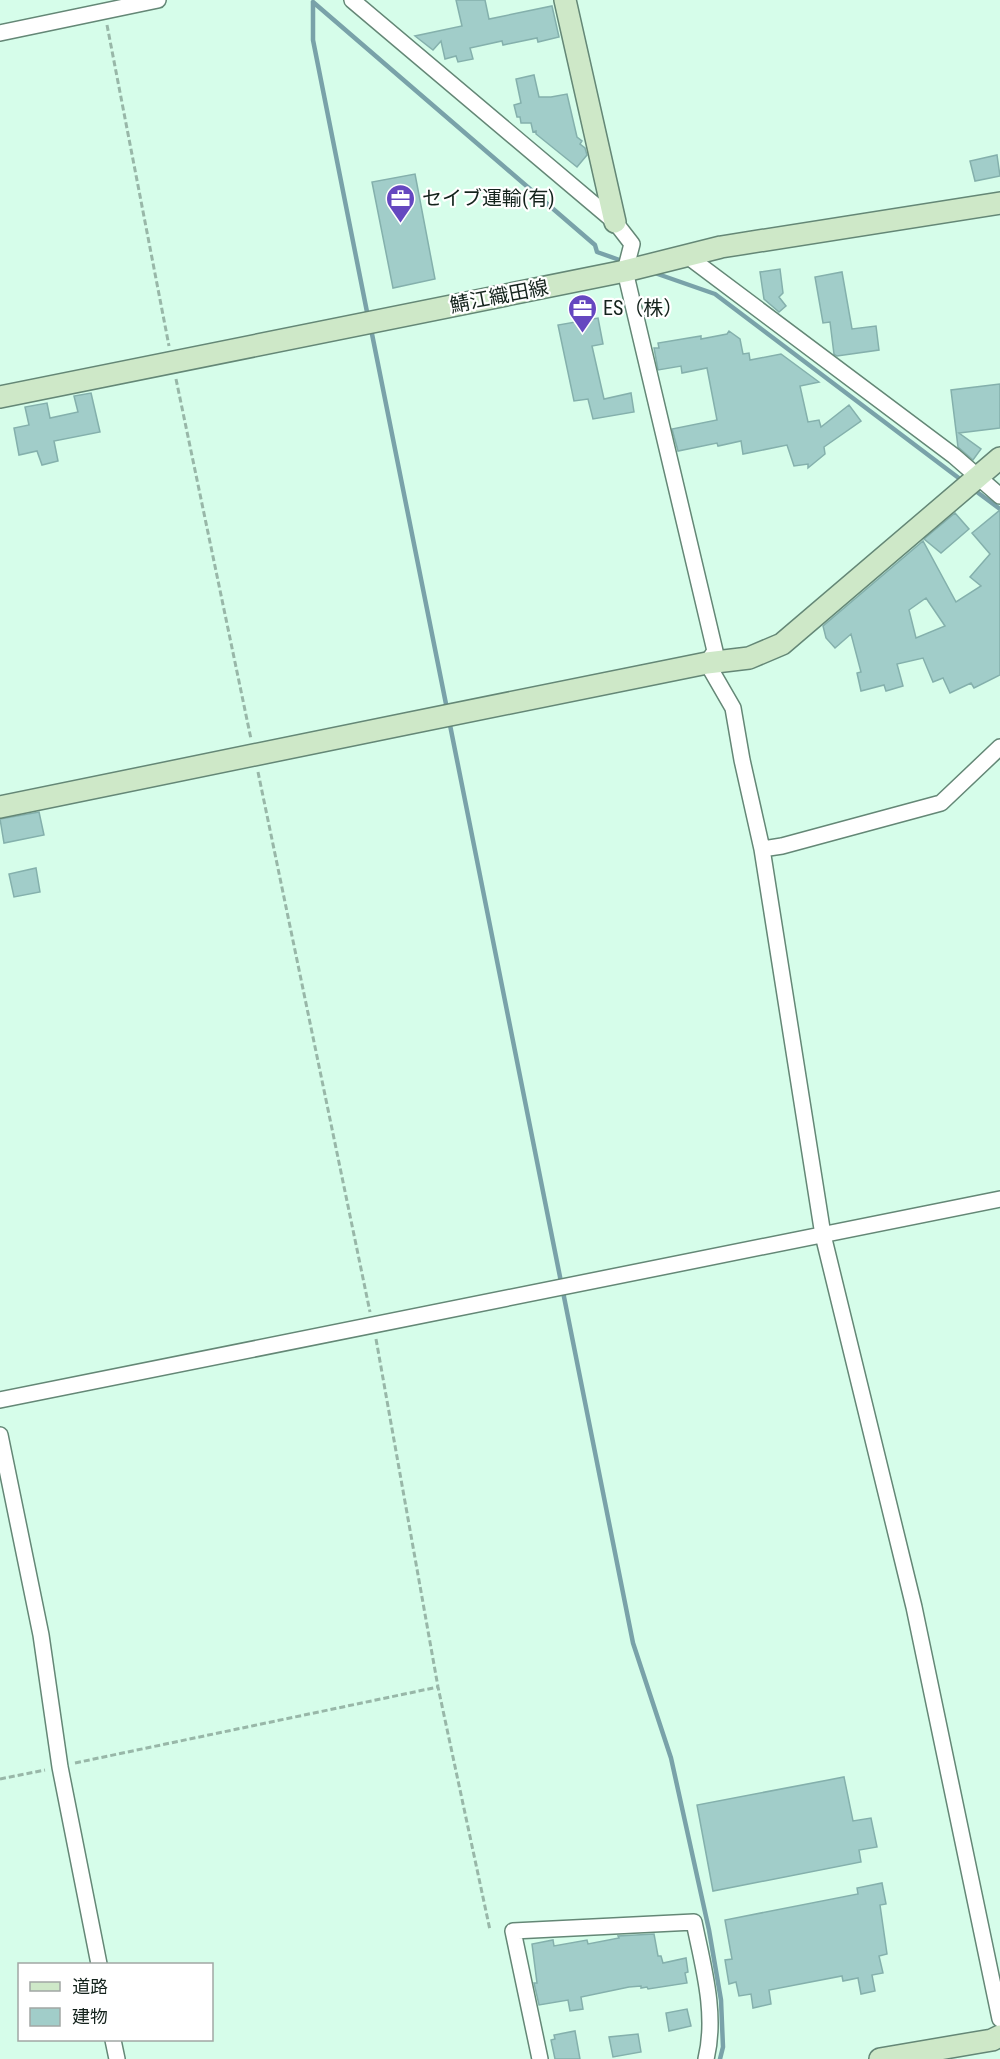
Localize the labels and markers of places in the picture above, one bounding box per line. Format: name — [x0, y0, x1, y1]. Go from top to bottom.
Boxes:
office icon: セイブ運輸(有) — [385, 182, 417, 224]
place label: セイブ運輸(有) — [422, 186, 555, 210]
office icon: ES（株） — [566, 292, 598, 334]
place label: ES（株） — [603, 296, 683, 320]

